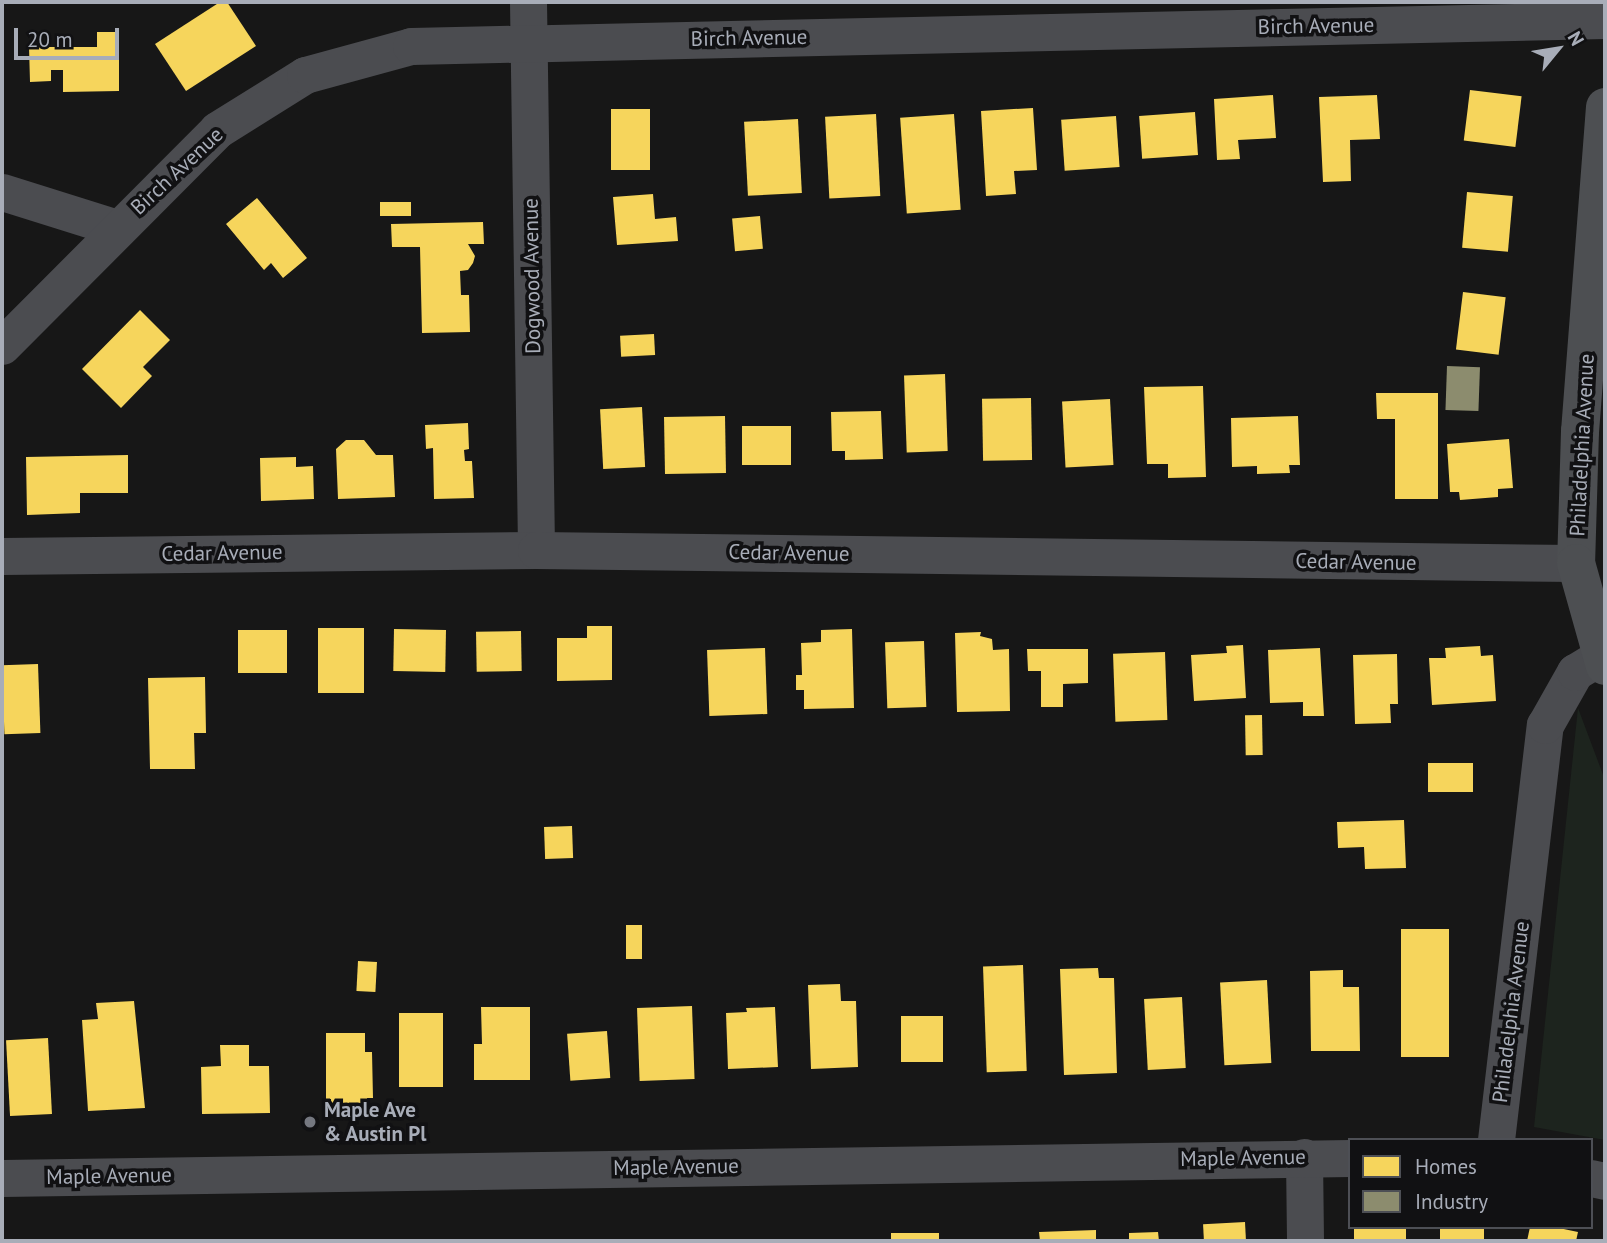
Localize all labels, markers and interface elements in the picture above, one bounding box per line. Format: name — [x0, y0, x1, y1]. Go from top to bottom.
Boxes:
street label: Birch Avenue — [1257, 12, 1375, 40]
scale bar — [18, 14, 122, 58]
north arrow — [1523, 14, 1593, 84]
street label: Birch Avenue — [690, 24, 808, 52]
text: 20 m — [27, 26, 73, 53]
text: N — [1563, 27, 1590, 50]
street label: Birch Avenue — [126, 122, 228, 220]
street label: Dogwood Avenue — [518, 198, 546, 354]
street label: Philadelphia Avenue — [1565, 353, 1599, 537]
street label: Cedar Avenue — [161, 539, 283, 567]
street label: Cedar Avenue — [728, 539, 850, 567]
street label: Cedar Avenue — [1295, 548, 1417, 576]
street label: Philadelphia Avenue — [1487, 919, 1535, 1105]
place label: Maple Ave & Austin Pl — [324, 1097, 427, 1147]
marker: Maple Ave & Austin Pl — [302, 1114, 318, 1130]
legend — [1348, 1138, 1593, 1229]
street label: Maple Avenue — [1180, 1144, 1306, 1172]
street label: Maple Avenue — [613, 1153, 739, 1181]
text: Homes — [1415, 1153, 1477, 1180]
street label: Maple Avenue — [46, 1162, 172, 1190]
text: Industry — [1415, 1188, 1488, 1215]

